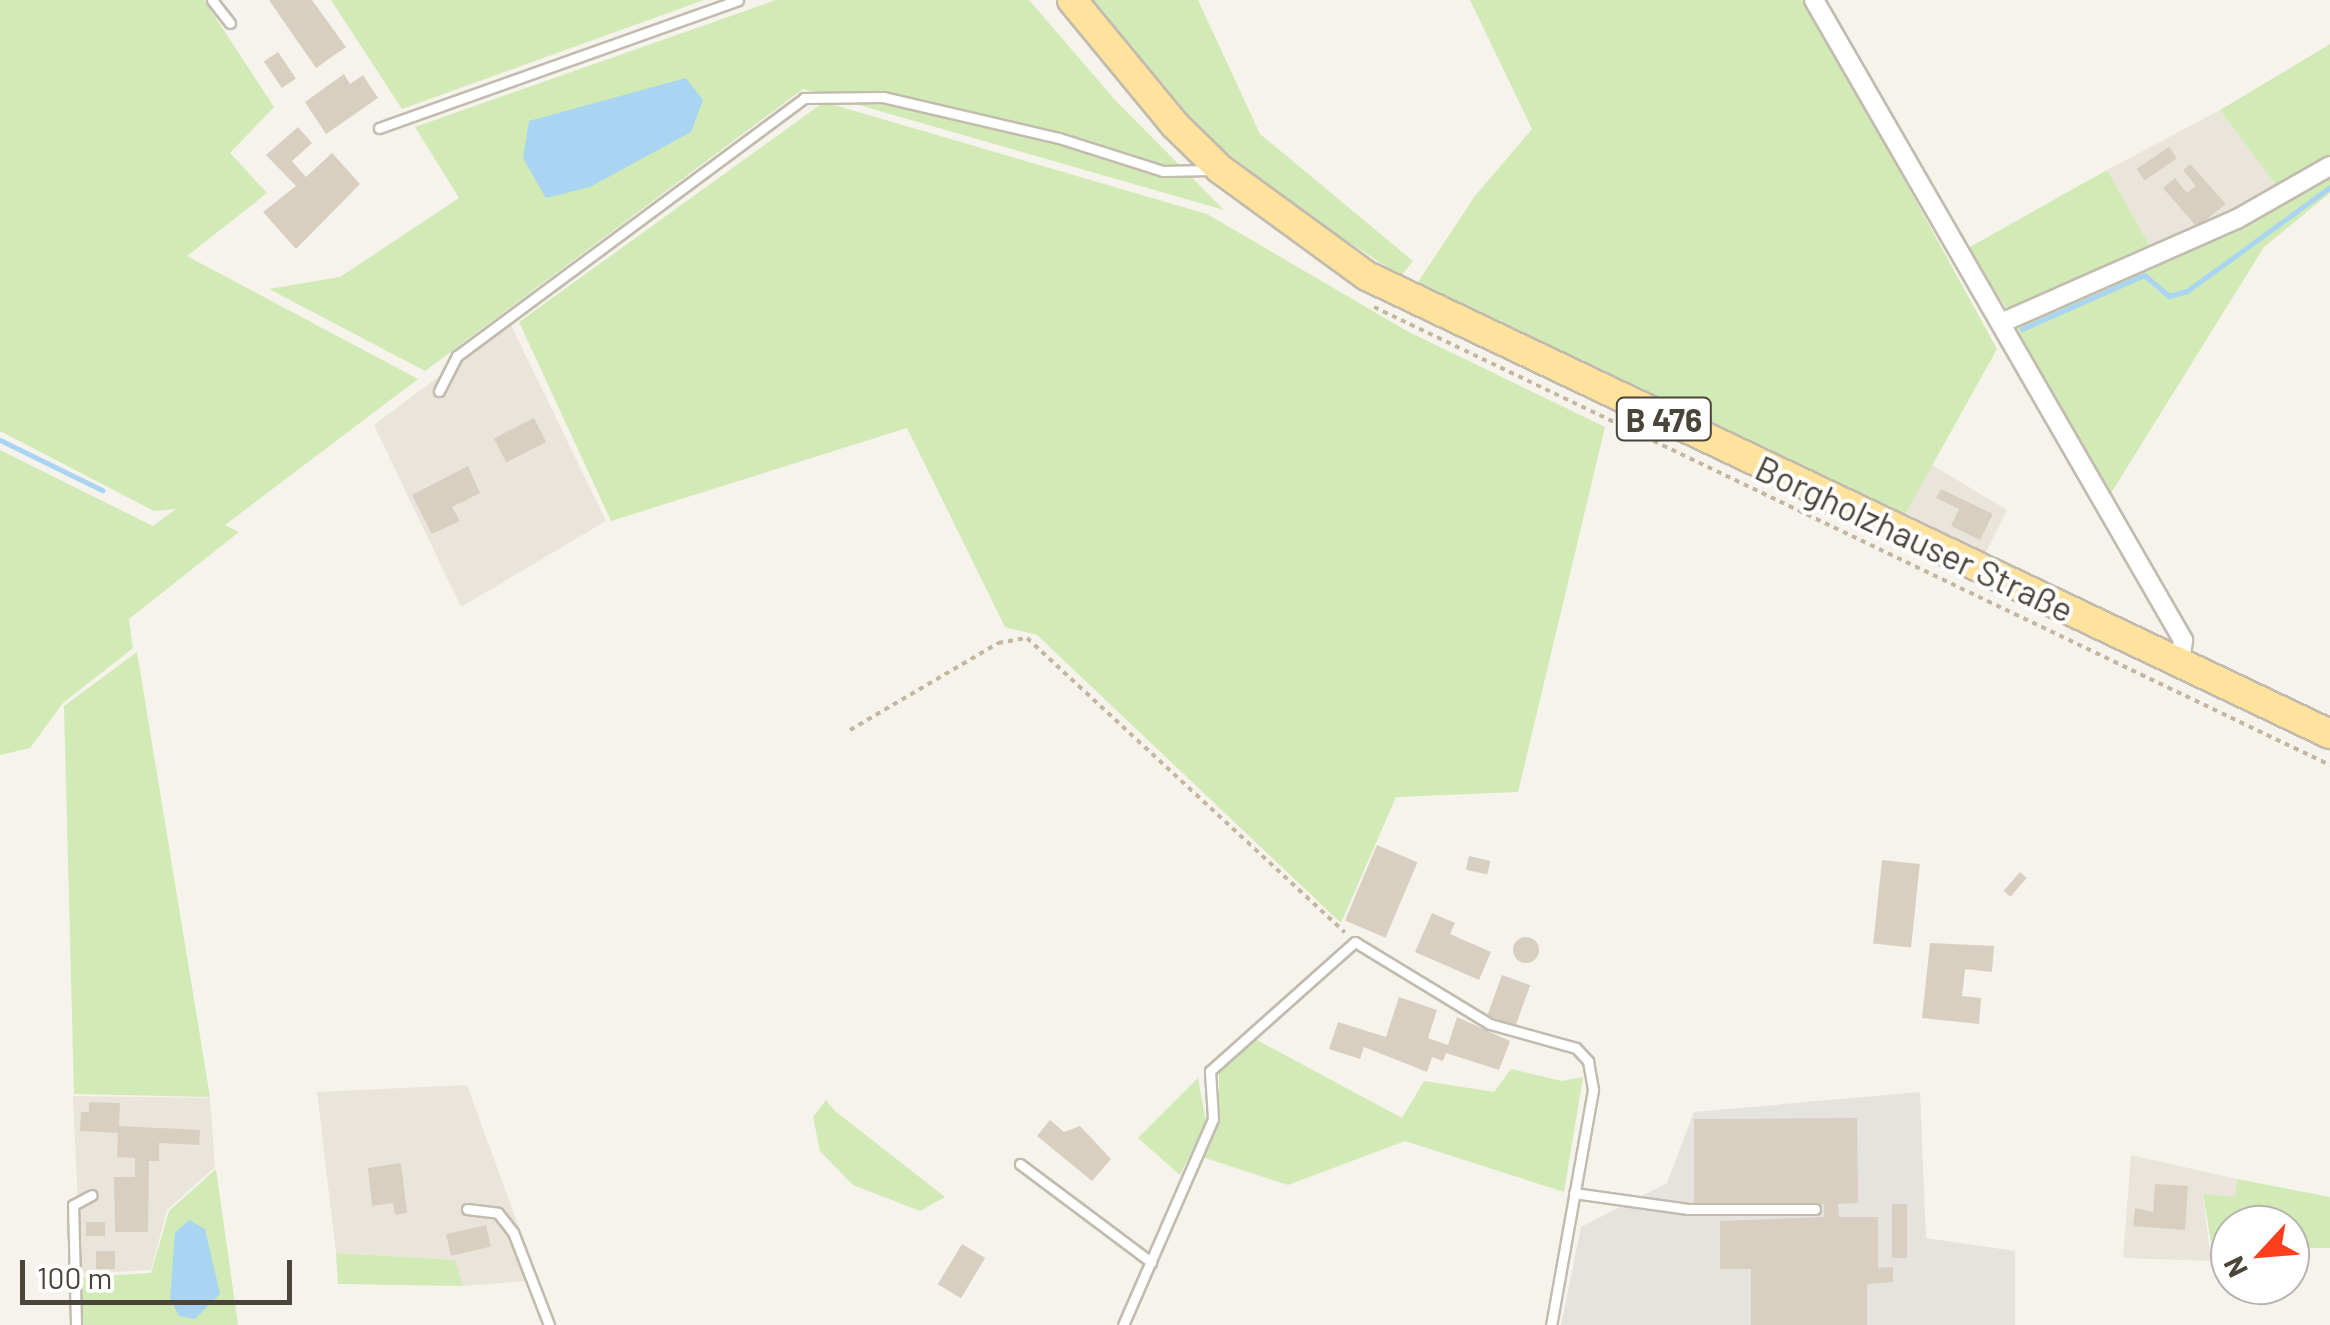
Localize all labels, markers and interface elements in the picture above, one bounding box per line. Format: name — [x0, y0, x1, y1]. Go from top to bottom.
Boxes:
road number: B 476 — [1614, 392, 1714, 446]
street label: Borgholzhauser Straße — [1749, 446, 2081, 630]
north arrow — [2210, 1205, 2310, 1305]
scale bar — [25, 1240, 298, 1302]
text: N — [2215, 1251, 2254, 1283]
text: 100 m — [37, 1259, 112, 1295]

